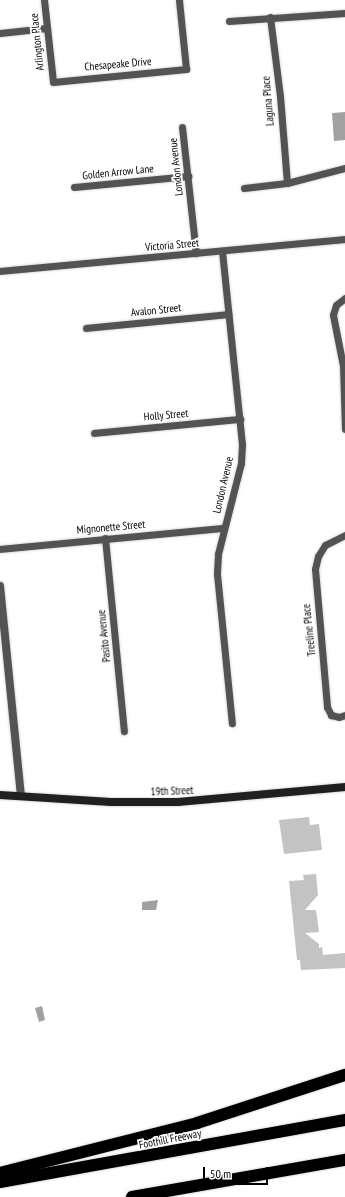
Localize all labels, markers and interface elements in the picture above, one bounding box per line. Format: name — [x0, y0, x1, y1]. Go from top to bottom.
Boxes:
street label: Arlington Place — [27, 13, 47, 71]
street label: Chesapeake Drive — [84, 54, 152, 74]
street label: Laguna Place — [259, 75, 277, 127]
street label: London Avenue — [166, 137, 186, 197]
street label: Golden Arrow Lane — [81, 162, 155, 182]
street label: Victoria Street — [145, 236, 199, 254]
street label: Avalon Street — [130, 301, 182, 319]
street label: Holly Street — [143, 406, 189, 424]
street label: London Avenue — [210, 455, 236, 515]
street label: Mignonette Street — [76, 517, 146, 537]
street label: Treeline Place — [300, 603, 318, 657]
street label: Pasito Avenue — [95, 609, 113, 663]
street label: 19th Street — [150, 784, 194, 798]
street label: Foothill Freeway — [138, 1126, 202, 1152]
scale bar — [205, 1159, 270, 1185]
text: 50 m — [210, 1166, 231, 1181]

